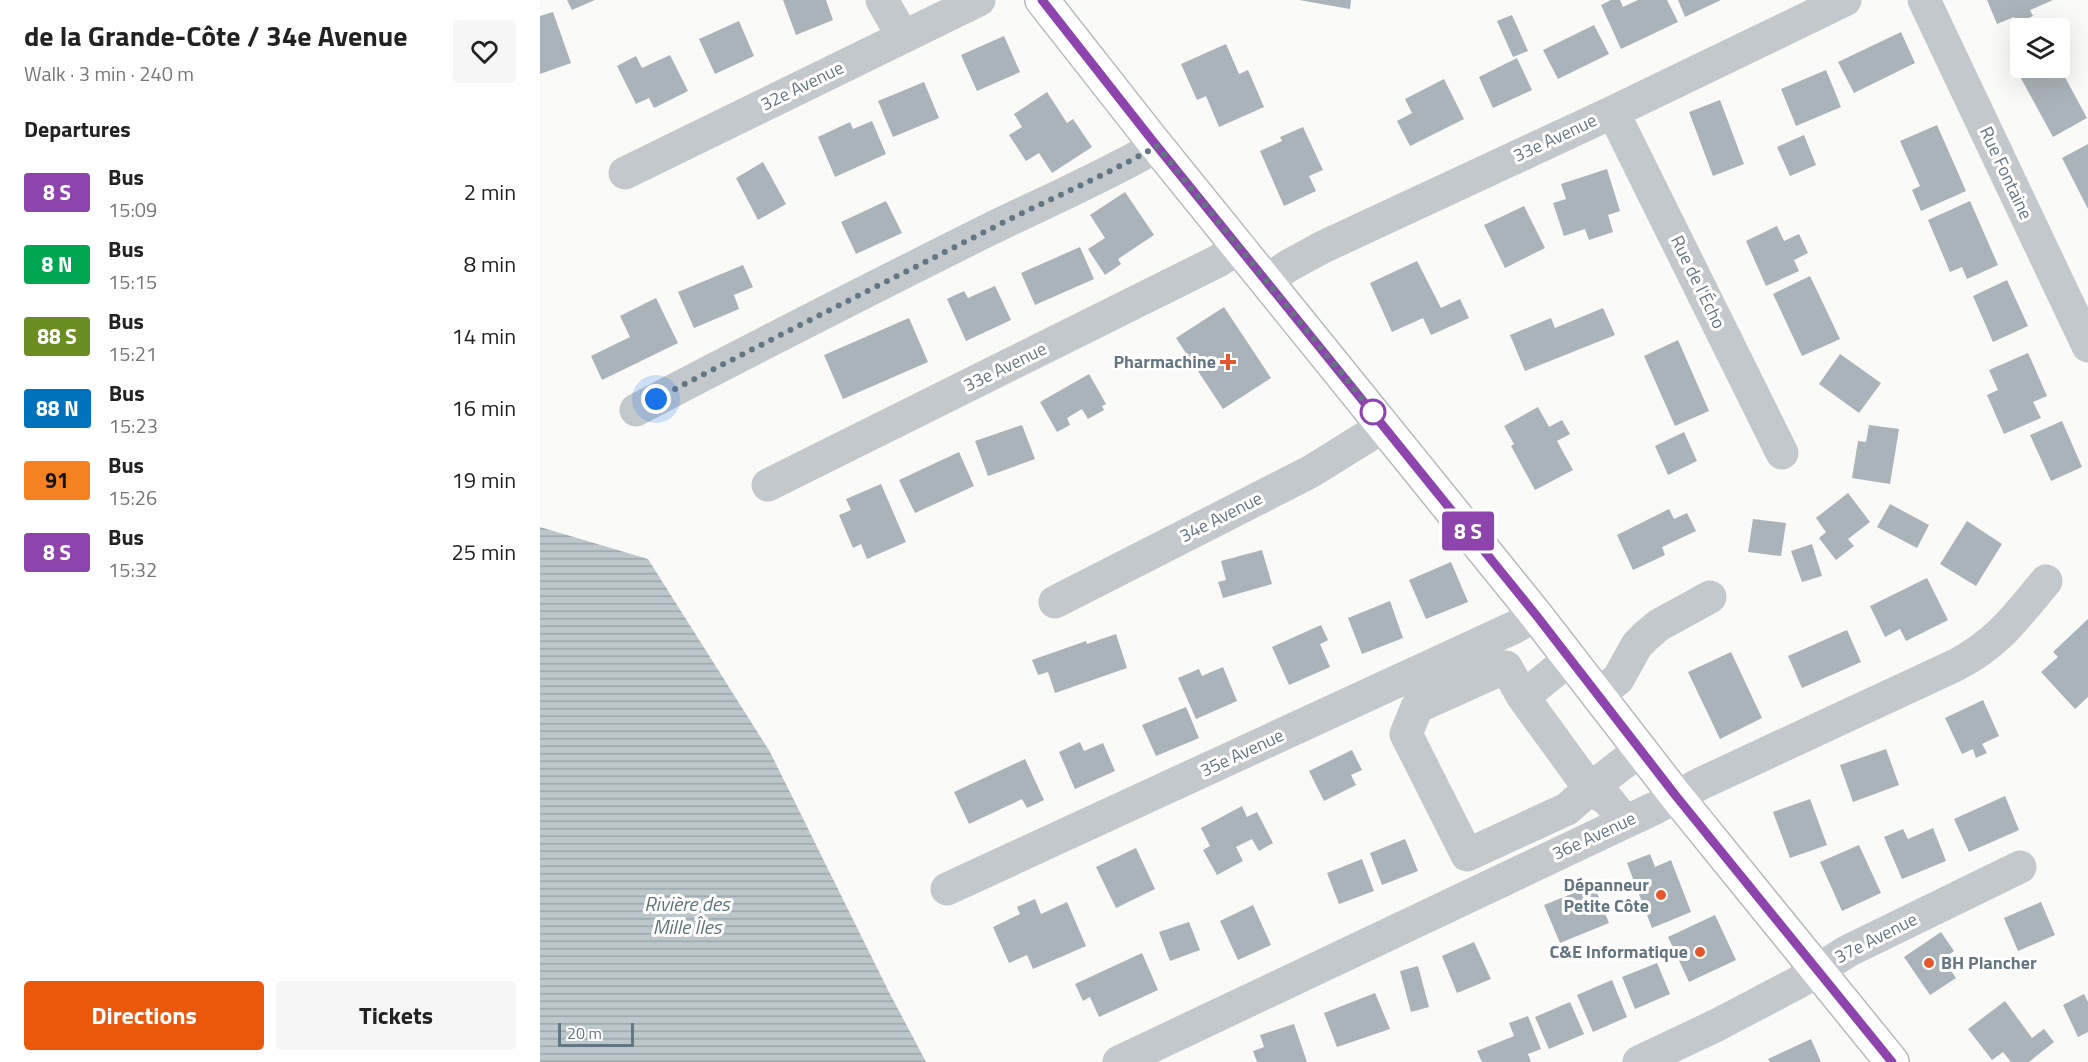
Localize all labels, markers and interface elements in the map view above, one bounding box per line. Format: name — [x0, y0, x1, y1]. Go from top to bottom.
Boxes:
text: de la Grande-Côte / 34e Avenue — [24, 14, 408, 57]
map controls — [2010, 18, 2070, 78]
button: layers — [2010, 18, 2070, 78]
button: heart — [453, 20, 516, 83]
street label: 32e Avenue — [756, 54, 848, 117]
text: Walk · 3 min · 240 m — [24, 58, 194, 89]
street label: 33e Avenue — [1509, 106, 1601, 169]
text: Departures — [24, 112, 131, 146]
street label: Rue Fontaine — [1973, 122, 2040, 224]
text: Bus — [108, 160, 144, 194]
text: 2 min — [464, 175, 516, 209]
text: 8 S — [43, 176, 71, 208]
text: 15:09 — [108, 194, 157, 225]
street label: Rue de l'Écho — [1664, 231, 1733, 333]
text: Bus — [108, 232, 144, 266]
text: 8 min — [464, 247, 516, 281]
text: 8 N — [42, 248, 72, 280]
text: 15:15 — [108, 266, 157, 297]
text: Bus — [108, 304, 144, 338]
text: 14 min — [451, 319, 516, 353]
text: 88 S — [37, 320, 77, 352]
street label: 33e Avenue — [959, 335, 1051, 398]
text: 15:21 — [108, 338, 157, 369]
place label: Pharmachine — [1113, 348, 1216, 375]
marker: Pharmachine — [1221, 355, 1235, 369]
text: Bus — [109, 376, 145, 410]
your location — [641, 384, 671, 414]
text: 16 min — [451, 391, 516, 425]
text: 88 N — [36, 392, 79, 424]
unlabelled marker — [1360, 399, 1386, 425]
text: 15:23 — [109, 410, 158, 441]
text: Bus — [108, 448, 144, 482]
text: 19 min — [451, 463, 516, 497]
text: 91 — [45, 464, 69, 496]
text: 15:26 — [108, 482, 157, 513]
street label: 34e Avenue — [1175, 484, 1267, 549]
line badge: 8 S — [1434, 512, 1502, 550]
text: 8 S — [1454, 515, 1482, 547]
text: Bus — [108, 520, 144, 554]
text: 25 min — [451, 535, 516, 569]
text: 8 S — [43, 536, 71, 568]
text: 15:32 — [108, 554, 157, 585]
street label: 35e Avenue — [1196, 721, 1288, 784]
street label: 36e Avenue — [1548, 804, 1640, 867]
place label: Dépanneur Petite Côte — [1563, 871, 1649, 919]
water label: Rivière des Mille Îles — [644, 888, 731, 942]
marker: Dépanneur Petite Côte — [1654, 888, 1668, 902]
street label: 37e Avenue — [1830, 905, 1922, 970]
place label: C&E Informatique — [1550, 938, 1688, 965]
marker: C&E Informatique — [1693, 945, 1707, 959]
place label: BH Plancher — [1941, 949, 2037, 976]
marker: BH Plancher — [1922, 956, 1936, 970]
button: Directions — [24, 981, 264, 1050]
button: Tickets — [276, 981, 516, 1050]
scale bar — [558, 1020, 634, 1048]
text: 20 m — [567, 1021, 602, 1045]

